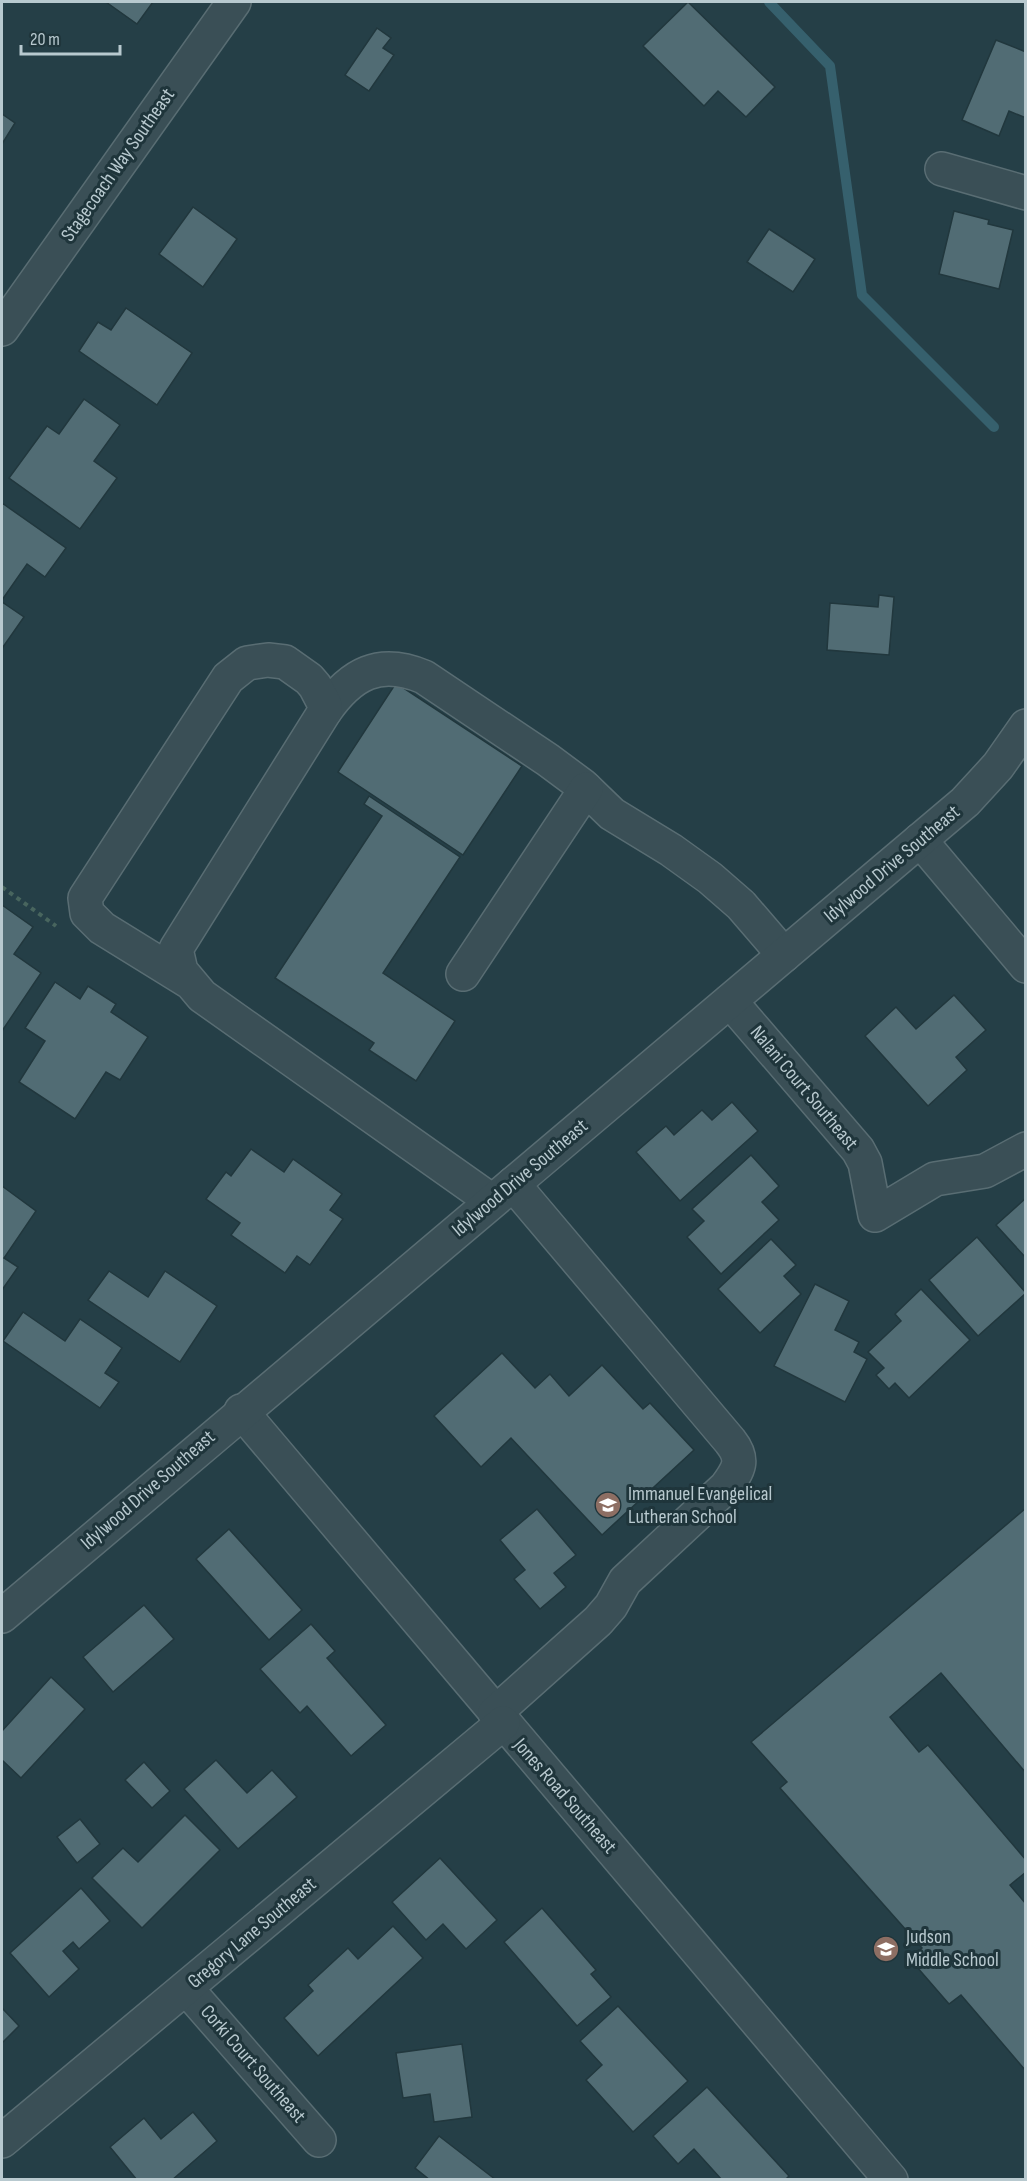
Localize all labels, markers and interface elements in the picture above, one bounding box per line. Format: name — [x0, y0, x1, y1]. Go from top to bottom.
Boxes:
scale bar — [21, 18, 120, 56]
text: 20 m — [30, 29, 60, 50]
street label: Stagecoach Way Southeast — [56, 84, 180, 246]
street label: Idylwood Drive Southeast — [819, 800, 965, 928]
street label: Nalani Court Southeast — [745, 1021, 863, 1155]
street label: Idylwood Drive Southeast — [447, 1114, 593, 1242]
street label: Idylwood Drive Southeast — [76, 1425, 220, 1555]
place label: Immanuel Evangelical Lutheran School — [628, 1482, 772, 1529]
school or university icon: Immanuel Evangelical Lutheran School — [593, 1490, 623, 1520]
street label: Jones Road Southeast — [508, 1733, 622, 1859]
street label: Gregory Lane Southeast — [183, 1872, 321, 1994]
place label: Judson Middle School — [905, 1925, 999, 1972]
school or university icon: Judson Middle School — [871, 1934, 901, 1964]
street label: Corki Court Southeast — [195, 2000, 311, 2128]

